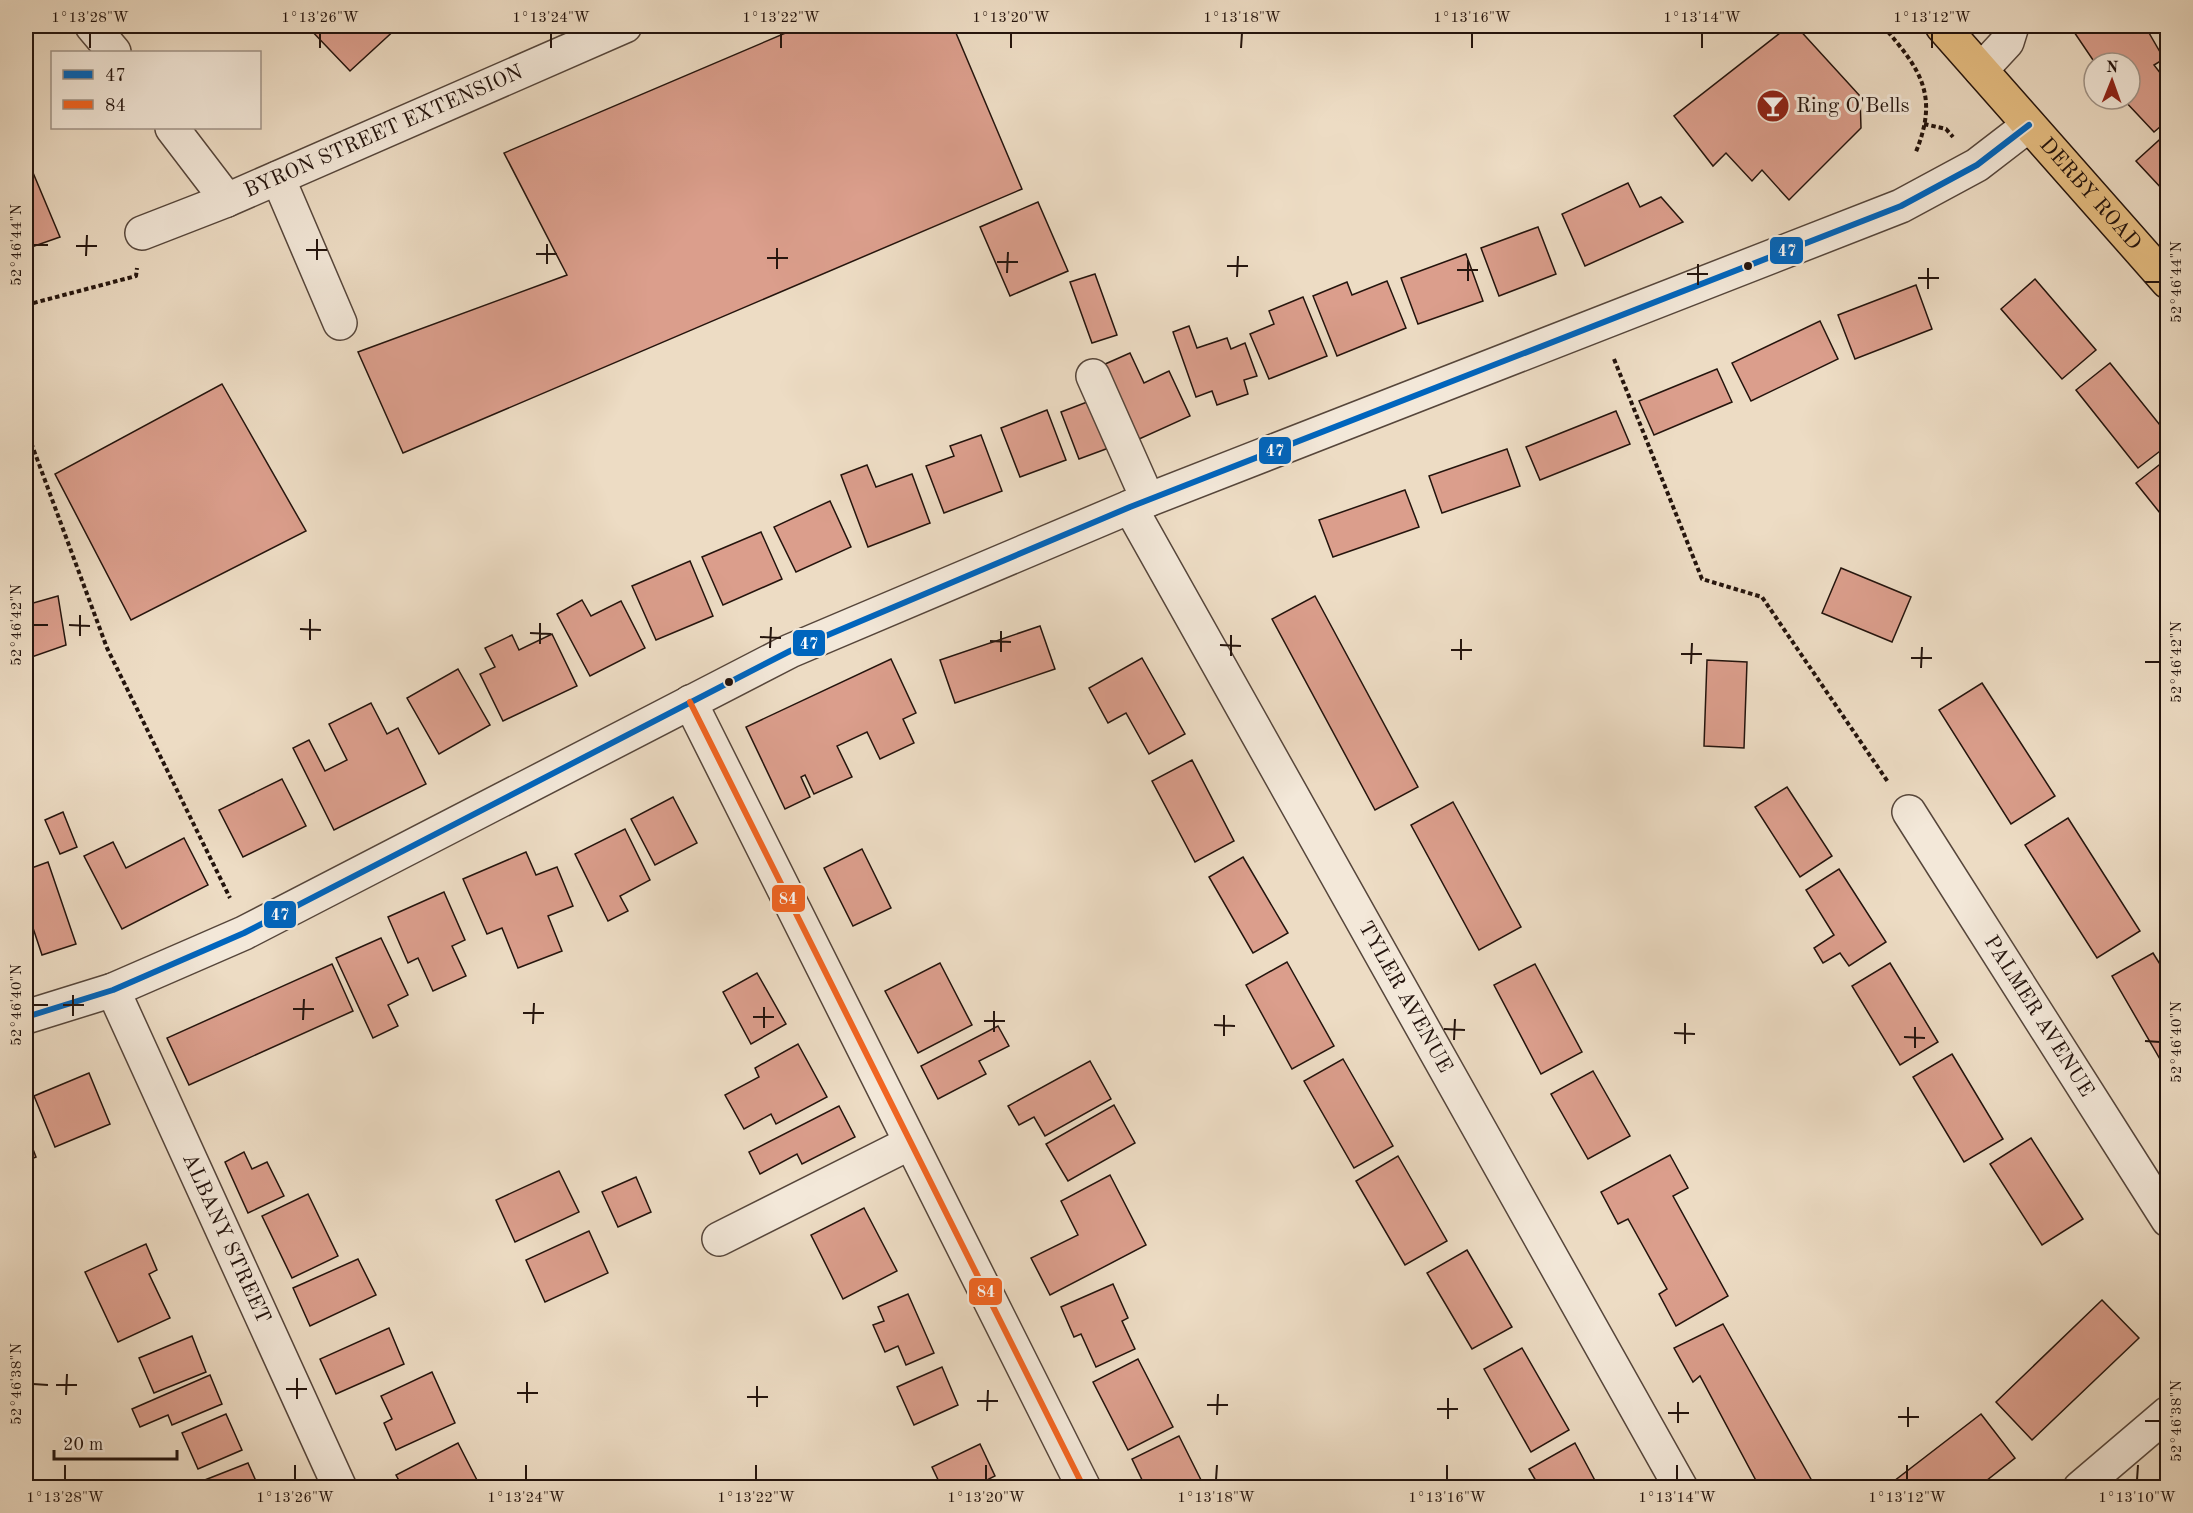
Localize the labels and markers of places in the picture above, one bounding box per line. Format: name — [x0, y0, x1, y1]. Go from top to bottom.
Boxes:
bar icon: Ring O'Bells — [1755, 88, 1791, 124]
place label: Ring O'Bells — [1796, 96, 1910, 117]
unlabelled marker — [1742, 260, 1754, 272]
unlabelled marker — [723, 676, 735, 688]

